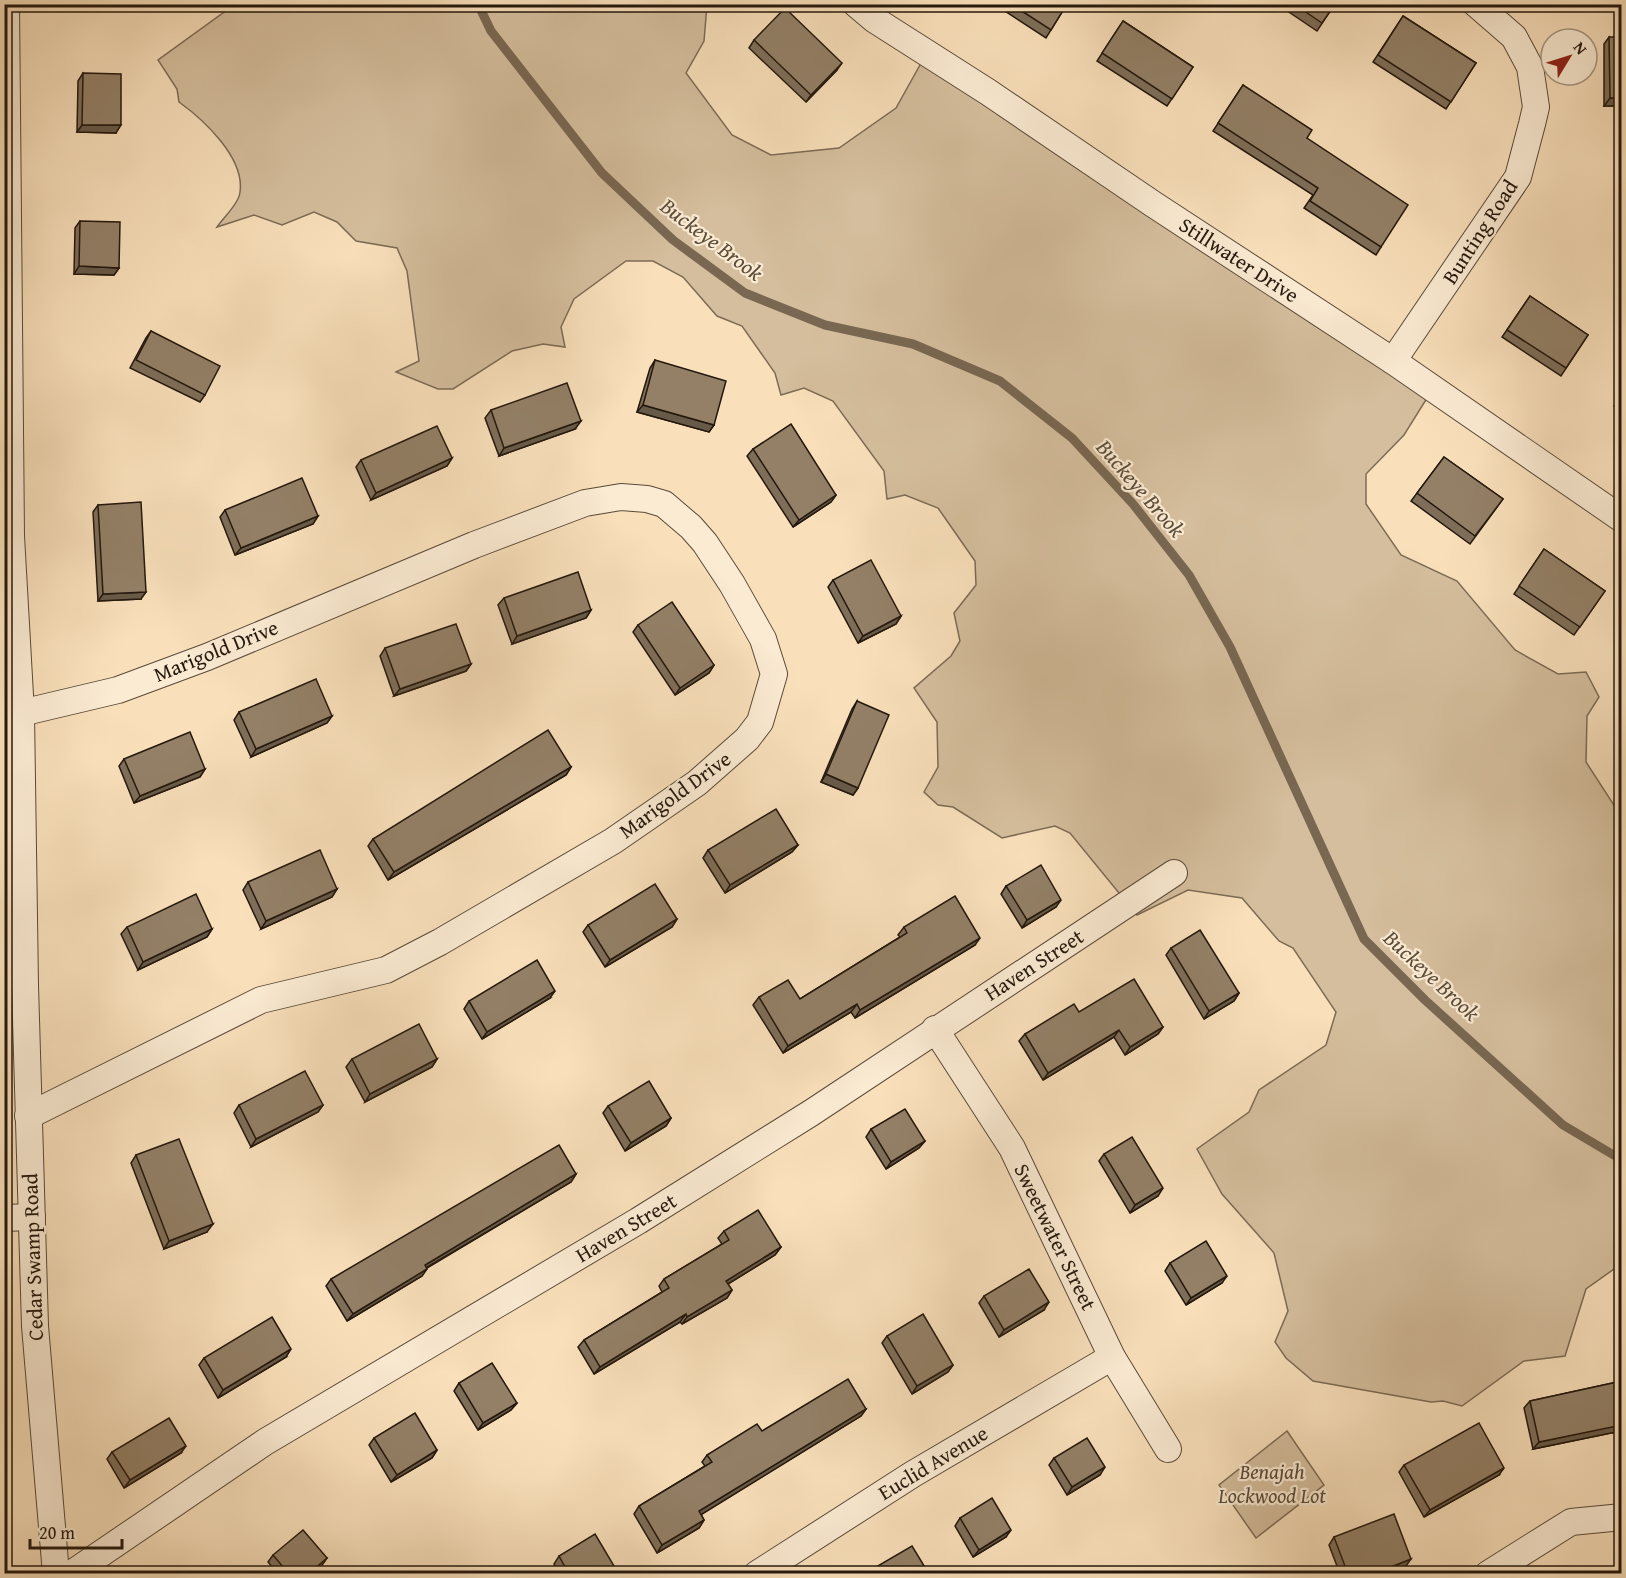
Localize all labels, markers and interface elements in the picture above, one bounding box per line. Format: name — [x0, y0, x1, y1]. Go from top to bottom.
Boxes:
north arrow — [1539, 27, 1599, 87]
text: N — [1568, 36, 1594, 60]
street label: Bunting Road — [1434, 173, 1525, 290]
water label: Buckeye Brook — [653, 189, 771, 289]
street label: Stillwater Drive — [1173, 209, 1306, 310]
water label: Buckeye Brook — [1089, 431, 1193, 545]
street label: Marigold Drive — [149, 611, 283, 690]
street label: Marigold Drive — [612, 743, 737, 846]
street label: Haven Street — [978, 921, 1090, 1008]
water label: Buckeye Brook — [1376, 921, 1488, 1029]
street label: Sweetwater Street — [1006, 1158, 1105, 1316]
street label: Cedar Swamp Road — [14, 1172, 51, 1341]
street label: Haven Street — [569, 1185, 683, 1270]
street label: Euclid Avenue — [872, 1418, 994, 1508]
park label: Benajah Lockwood Lot — [1217, 1456, 1326, 1511]
scale bar — [30, 1512, 122, 1550]
text: 20 m — [39, 1519, 75, 1546]

